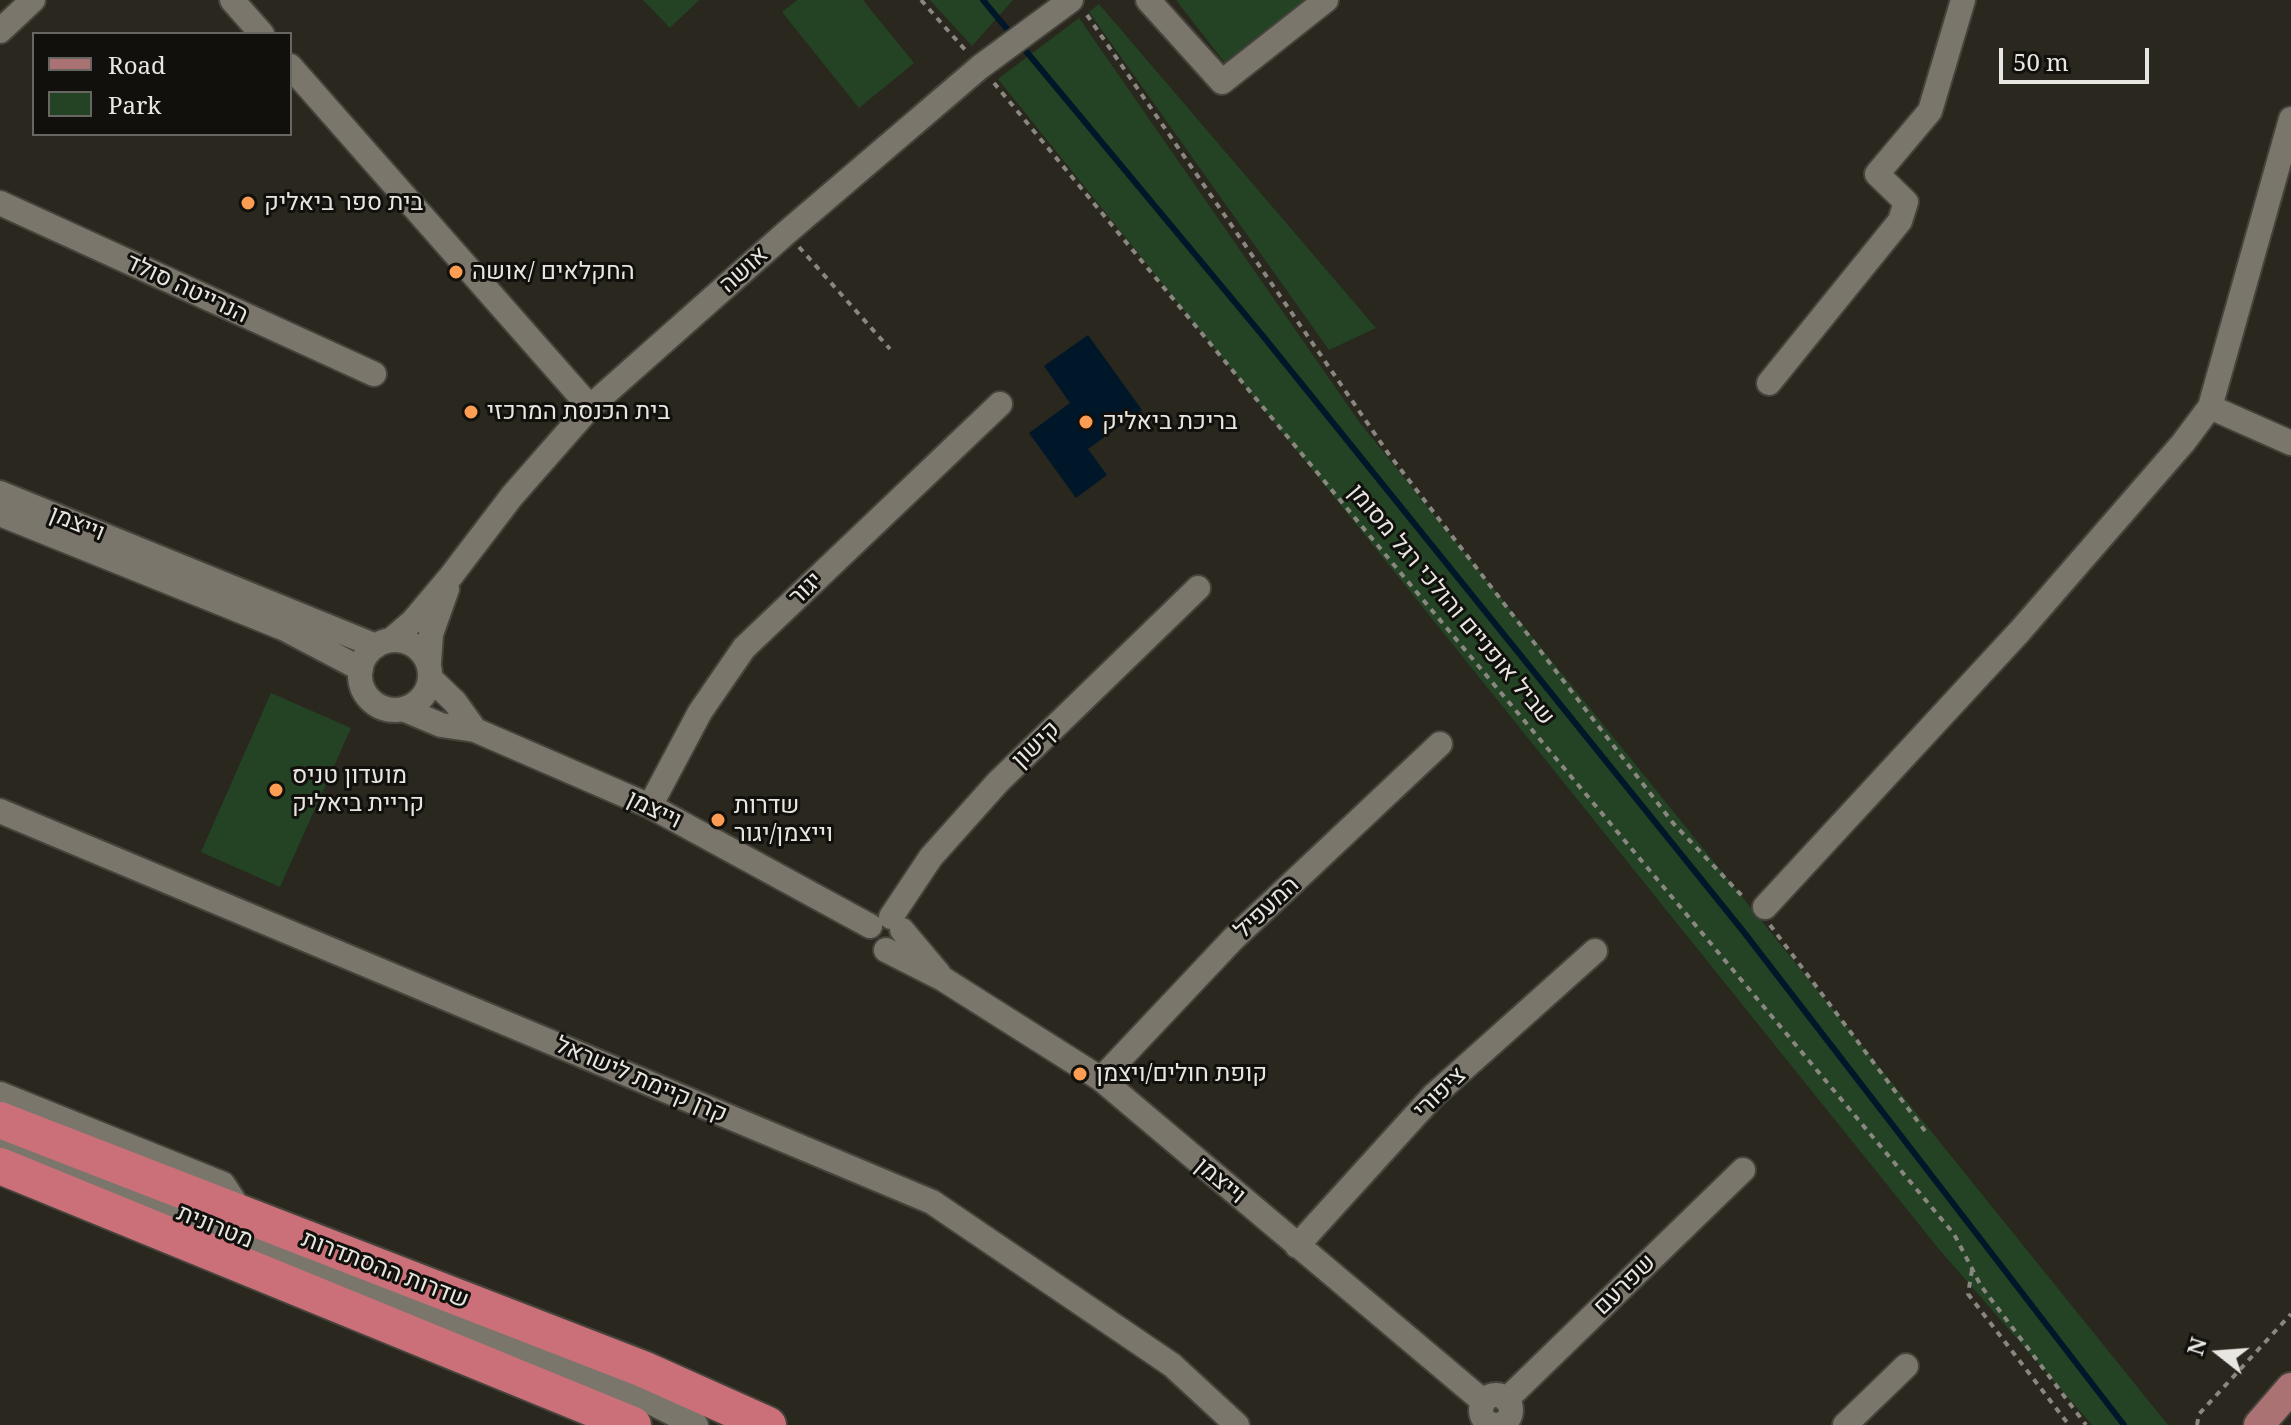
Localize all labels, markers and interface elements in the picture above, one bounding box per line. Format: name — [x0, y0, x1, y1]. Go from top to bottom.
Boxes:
legend — [32, 32, 292, 136]
scale bar — [2003, 32, 2153, 82]
text: 50 m — [2013, 45, 2069, 78]
text: Road — [108, 48, 166, 81]
text: Park — [108, 88, 161, 121]
place label: בית ספר ביאליק — [264, 189, 423, 217]
marker: בית ספר ביאליק — [239, 194, 257, 212]
street label: אושה — [714, 241, 774, 299]
street label: הנרייטה סולד — [121, 248, 253, 330]
place label: החקלאים /אושה — [472, 258, 635, 286]
marker: החקלאים /אושה — [447, 263, 465, 281]
place label: בית הכנסת המרכזי — [487, 398, 670, 426]
marker: בית הכנסת המרכזי — [462, 403, 480, 421]
place label: בריכת ביאליק — [1102, 408, 1238, 436]
marker: בריכת ביאליק — [1077, 413, 1095, 431]
street label: שביל אופניים והולכי רגל מסומן — [1342, 479, 1560, 731]
street label: וייצמן — [45, 500, 109, 548]
street label: יגור — [783, 566, 829, 612]
street label: קישון — [1006, 715, 1066, 775]
place label: מועדון טניס קריית ביאליק — [292, 762, 424, 818]
marker: מועדון טניס קריית ביאליק — [267, 781, 285, 799]
street label: וייצמן — [622, 785, 686, 835]
place label: שדרות וייצמן/יגור — [734, 792, 833, 848]
marker: שדרות וייצמן/יגור — [709, 811, 727, 829]
street label: המעפיל — [1229, 871, 1305, 945]
street label: קרן קיימת לישראל — [551, 1031, 731, 1129]
place label: קופת חולים/ויצמן — [1096, 1060, 1267, 1088]
street label: ציפורי — [1408, 1061, 1472, 1125]
marker: קופת חולים/ויצמן — [1071, 1065, 1089, 1083]
street label: וייצמן — [1189, 1152, 1251, 1210]
street label: מטרונית — [173, 1199, 257, 1255]
street label: שדרות ההסתדרות — [297, 1225, 473, 1315]
street label: שפרעם — [1588, 1249, 1662, 1321]
north arrow — [2179, 1313, 2259, 1393]
text: N — [2179, 1333, 2213, 1359]

